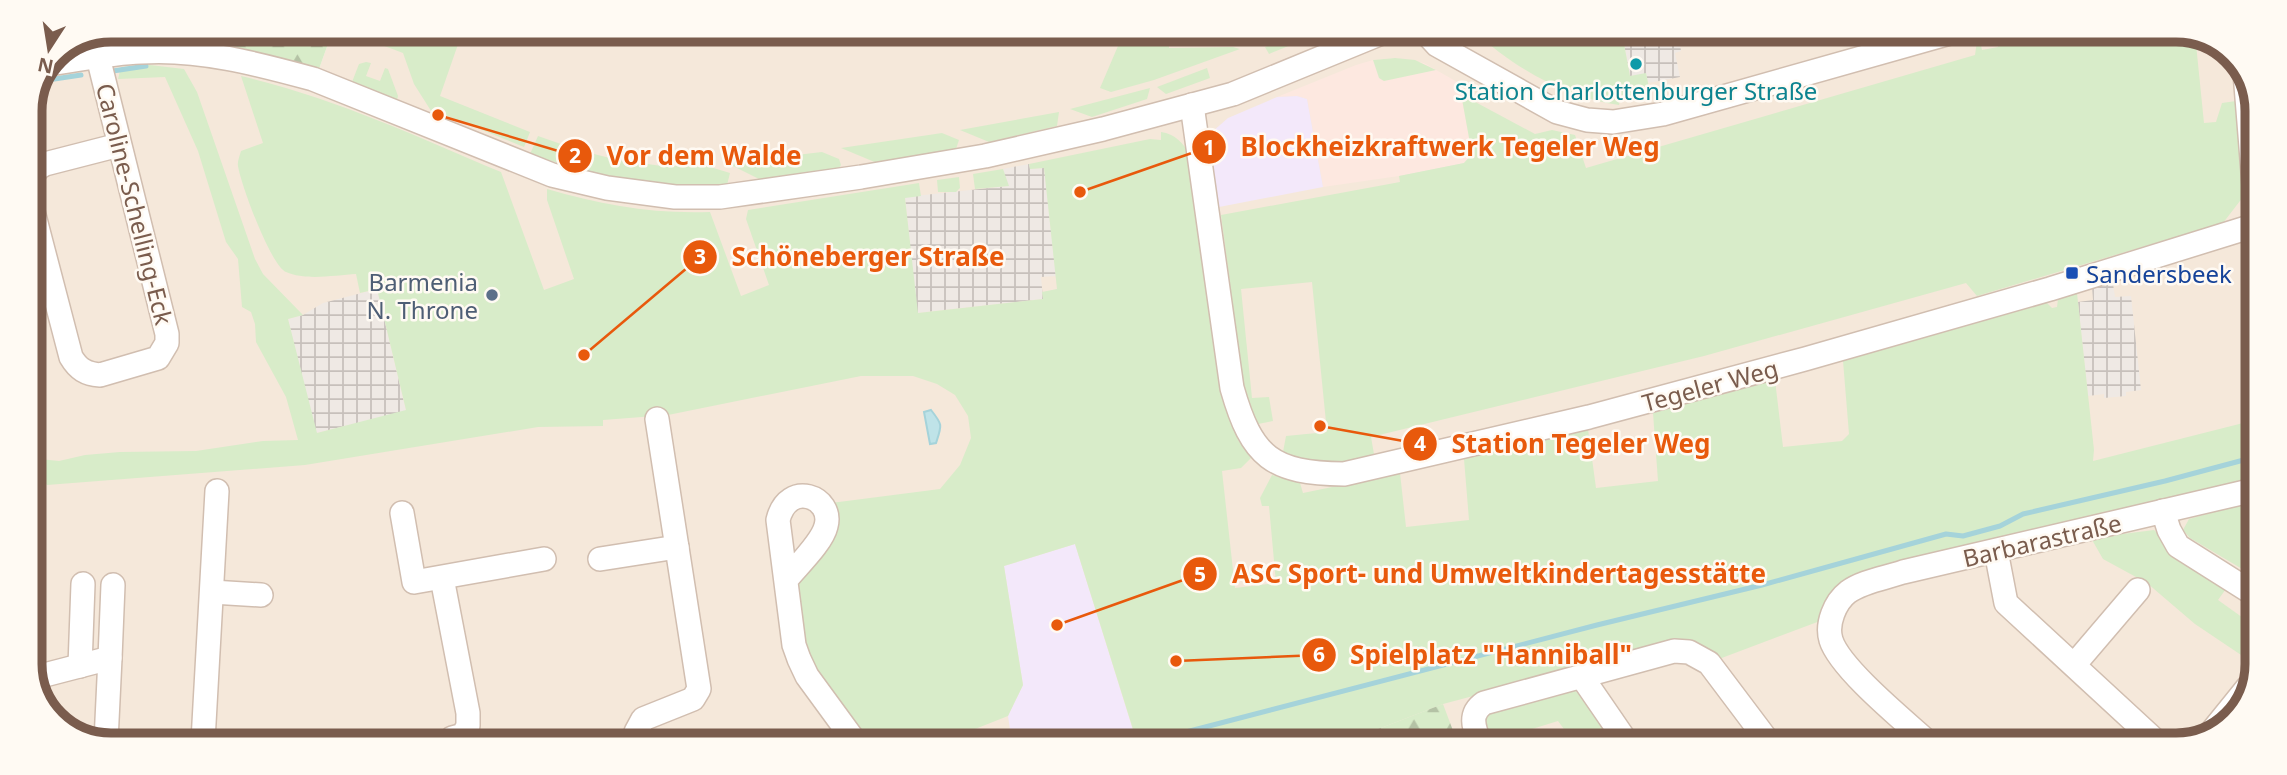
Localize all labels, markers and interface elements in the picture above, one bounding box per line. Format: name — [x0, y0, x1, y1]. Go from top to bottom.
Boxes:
north arrow — [14, 14, 84, 84]
text: N — [35, 51, 56, 80]
marker: Station Charlottenburger Straße — [1628, 56, 1644, 72]
place label: Station Charlottenburger Straße — [1455, 74, 1817, 107]
street label: Caroline-Schelling-Eck — [89, 80, 181, 328]
callout: Blockheizkraftwerk Tegeler Weg — [1192, 124, 1674, 171]
text: Blockheizkraftwerk Tegeler Weg — [1240, 128, 1660, 164]
callout: Vor dem Walde — [557, 132, 815, 179]
text: 1 — [1203, 133, 1215, 161]
text: Vor dem Walde — [607, 137, 801, 173]
text: 2 — [569, 141, 581, 169]
callout: Schöneberger Straße — [683, 233, 1019, 280]
text: Schöneberger Straße — [731, 238, 1005, 274]
text: 3 — [694, 242, 706, 270]
place label: Sandersbeek — [2086, 257, 2232, 290]
place label: Barmenia N. Throne — [367, 265, 478, 326]
marker: Sandersbeek — [2064, 265, 2080, 281]
marker: Barmenia N. Throne — [484, 287, 500, 303]
street label: Tegeler Weg — [1638, 351, 1782, 419]
callout: Station Tegeler Weg — [1402, 420, 1724, 467]
text: Station Tegeler Weg — [1451, 425, 1711, 461]
text: 4 — [1414, 429, 1426, 457]
street label: Barbarastraße — [1959, 506, 2125, 574]
callout: ASC Sport- und Umweltkindertagesstätte — [1183, 551, 1780, 598]
text: ASC Sport- und Umweltkindertagesstätte — [1232, 555, 1766, 591]
text: 5 — [1194, 560, 1206, 588]
callout: Spielplatz "Hanniball" — [1301, 631, 1646, 678]
text: Spielplatz "Hanniball" — [1350, 636, 1632, 672]
text: 6 — [1313, 640, 1325, 668]

